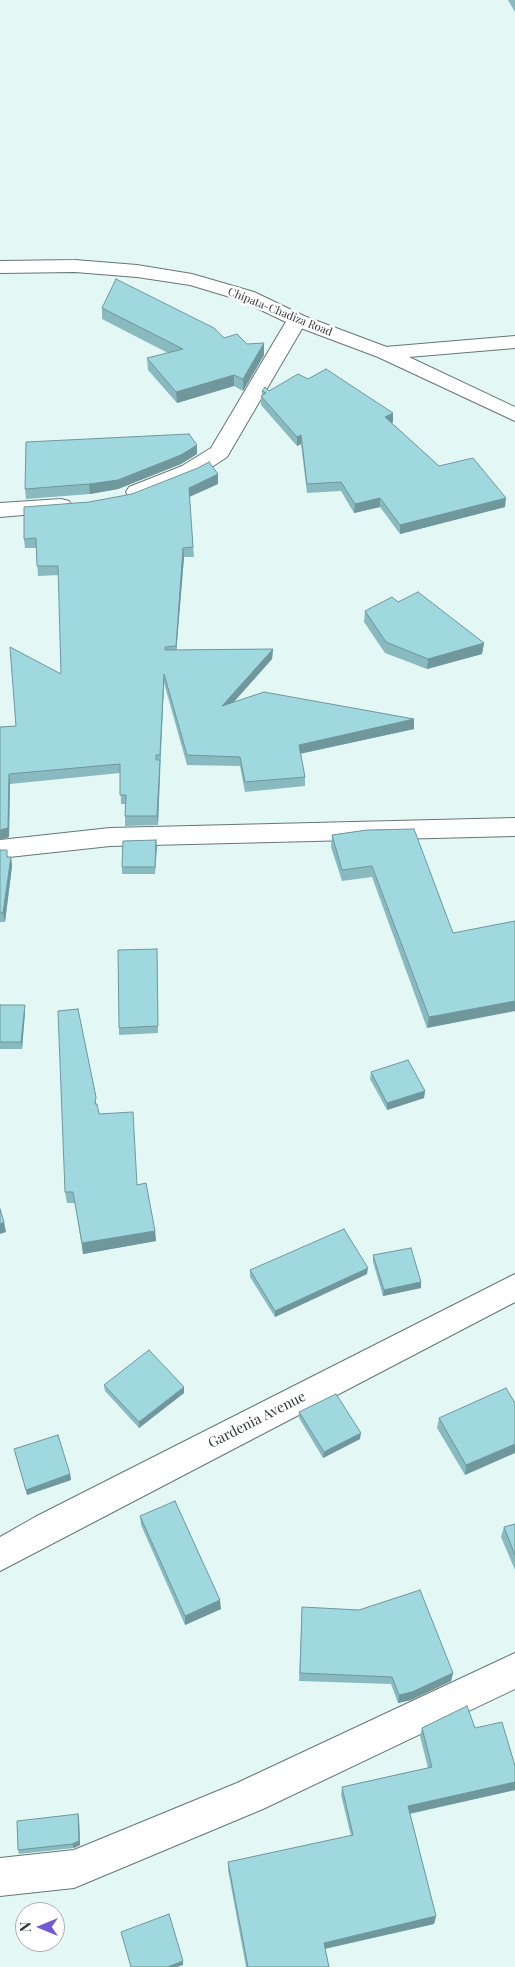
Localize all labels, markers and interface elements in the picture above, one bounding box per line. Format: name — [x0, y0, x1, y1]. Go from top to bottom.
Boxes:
street label: Chipata-Chadiza Road — [226, 285, 334, 339]
street label: Gardenia Avenue — [206, 1388, 308, 1452]
north arrow — [15, 1902, 65, 1952]
text: N — [16, 1922, 35, 1932]

